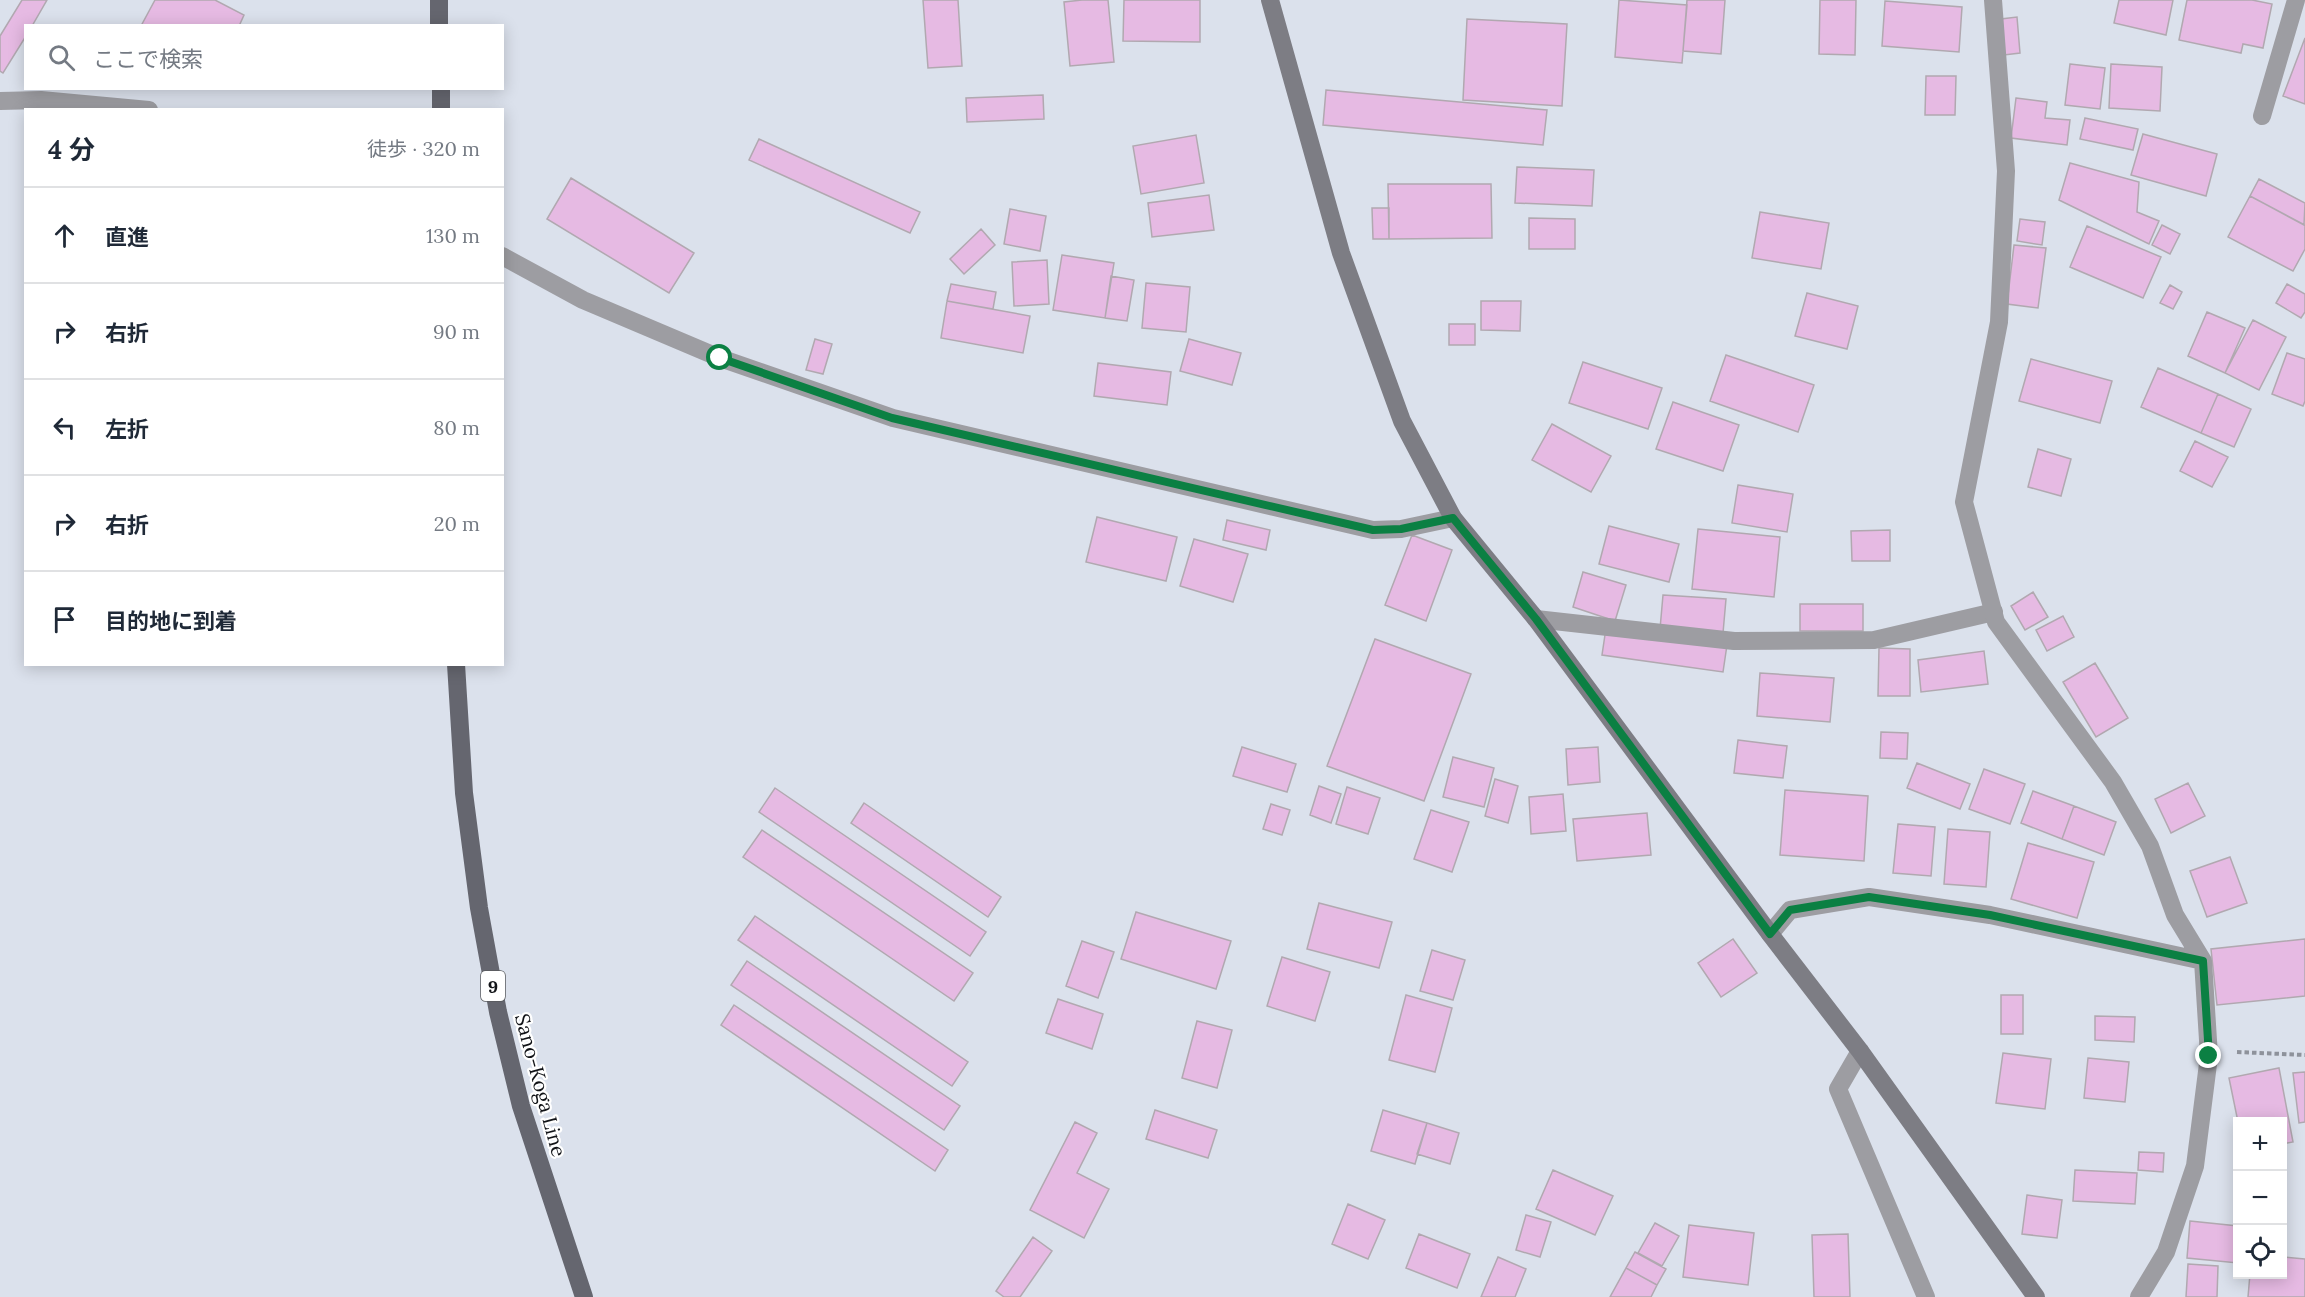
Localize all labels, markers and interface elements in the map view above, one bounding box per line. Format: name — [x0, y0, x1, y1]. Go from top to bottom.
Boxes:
search box — [24, 24, 504, 90]
icon: search — [45, 41, 78, 74]
text: ここで検索 — [93, 45, 203, 73]
text: 4 分 — [48, 133, 95, 166]
text: 徒歩 · 320 m — [367, 136, 480, 161]
icon: ahead — [48, 219, 81, 252]
text: 直進 — [105, 223, 149, 251]
text: 130 m — [426, 223, 480, 248]
icon: right — [48, 315, 81, 348]
text: 右折 — [105, 319, 149, 347]
text: 90 m — [433, 319, 480, 344]
route start — [706, 344, 732, 370]
icon: left — [48, 411, 81, 444]
text: 左折 — [105, 415, 149, 443]
text: 80 m — [433, 415, 480, 440]
icon: right — [48, 507, 81, 540]
text: 右折 — [105, 511, 149, 539]
text: 20 m — [434, 511, 480, 536]
icon: arrive — [48, 603, 81, 636]
text: 目的地に到着 — [105, 607, 237, 635]
road number: 9 — [481, 971, 505, 1001]
street label: Sano-Koga Line — [510, 1011, 572, 1159]
route end — [2195, 1042, 2221, 1068]
map controls — [2233, 1117, 2287, 1279]
button: + — [2233, 1117, 2287, 1171]
button: − — [2233, 1171, 2287, 1225]
button: locate — [2233, 1225, 2287, 1279]

